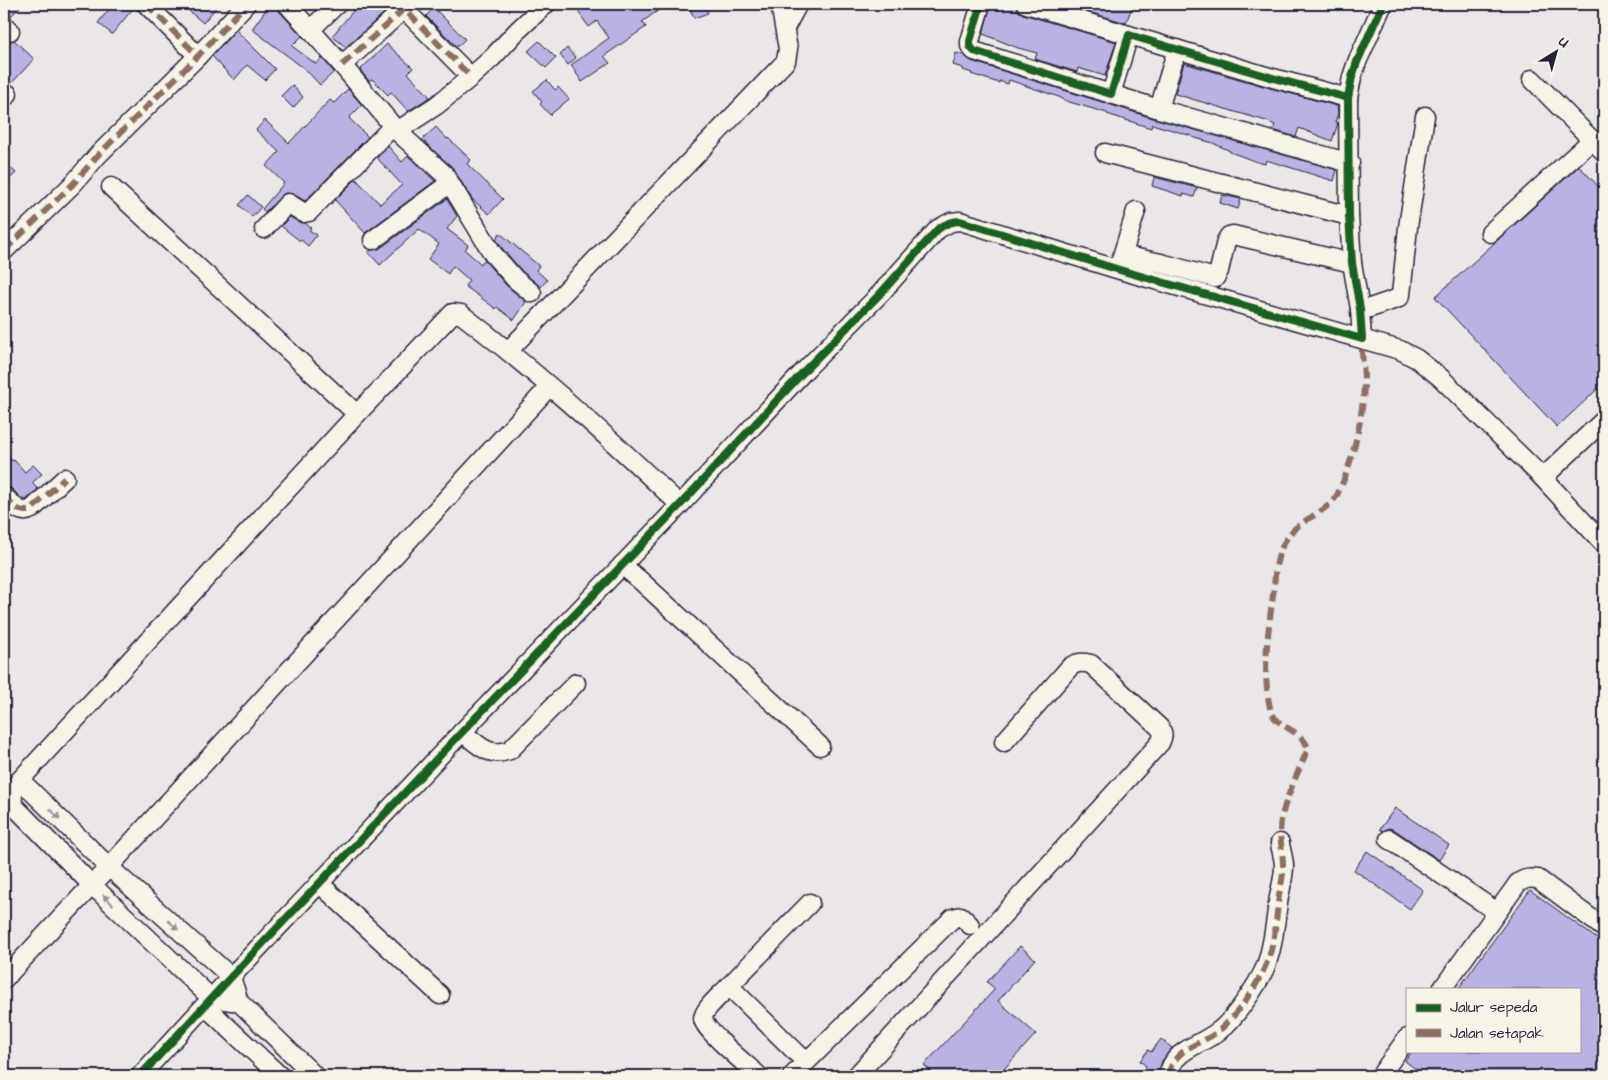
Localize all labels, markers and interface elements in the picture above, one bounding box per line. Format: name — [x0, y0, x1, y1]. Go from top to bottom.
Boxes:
north arrow — [1530, 28, 1580, 78]
text: U — [1554, 32, 1572, 53]
one-way arrow — [48, 808, 60, 820]
one-way arrow — [102, 894, 114, 906]
one-way arrow — [167, 919, 179, 931]
legend — [1406, 988, 1580, 1052]
text: Jalur sepeda — [1450, 997, 1538, 1018]
text: Jalan setapak — [1450, 1023, 1544, 1044]

